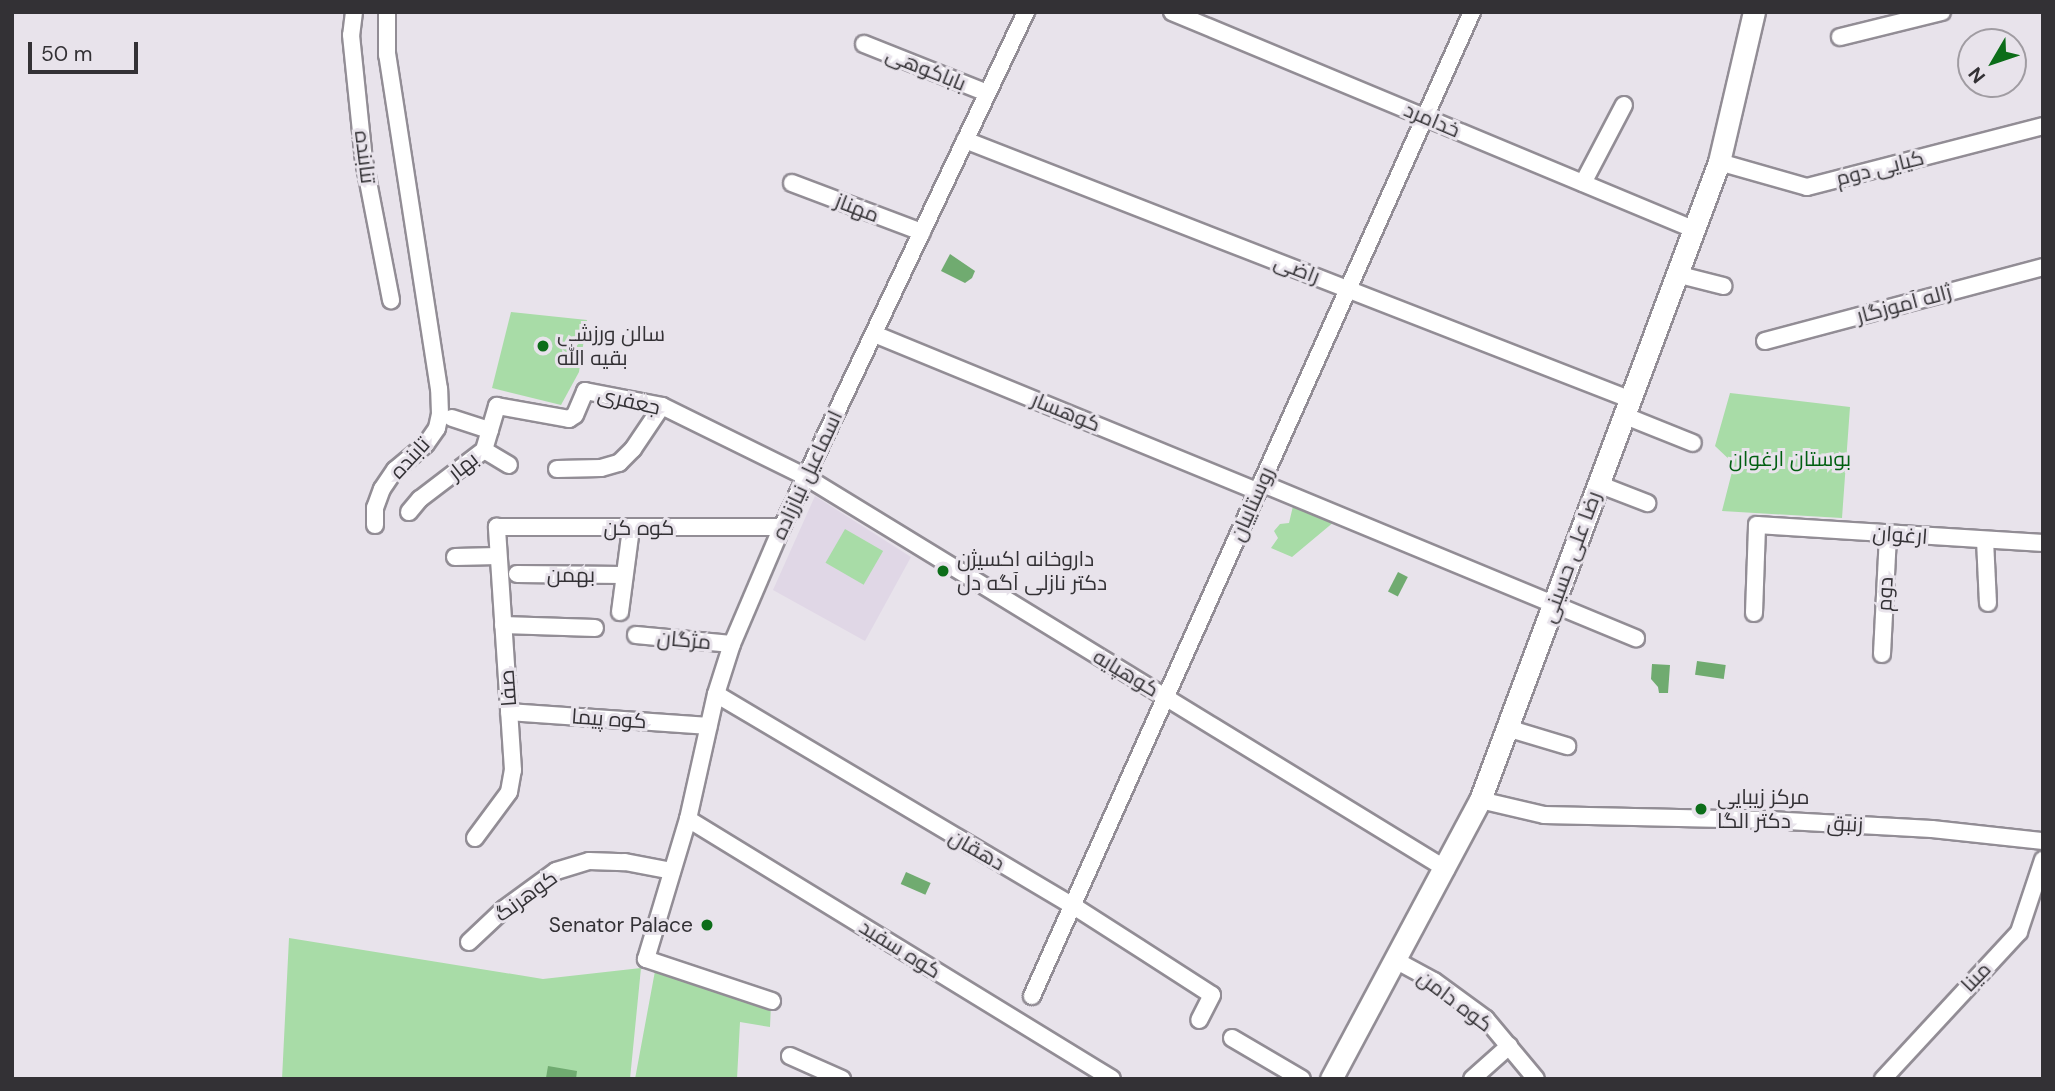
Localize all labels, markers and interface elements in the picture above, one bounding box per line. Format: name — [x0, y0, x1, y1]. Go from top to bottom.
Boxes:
scale bar — [32, 28, 142, 72]
north arrow — [1957, 28, 2027, 98]
text: 50 m — [41, 40, 92, 68]
street label: باباکوهی — [882, 42, 970, 96]
text: N — [1963, 62, 1991, 89]
street label: خدامرد — [1400, 97, 1464, 143]
street label: تنابنده — [349, 129, 381, 185]
street label: کیایی دوم — [1833, 145, 1927, 191]
street label: مهناز — [831, 188, 883, 228]
street label: راضی — [1271, 249, 1323, 289]
street label: ژاله آموزگار — [1854, 279, 1954, 329]
place label: سالن ورزشی بقیه الله — [557, 321, 665, 371]
marker: سالن ورزشی بقیه الله — [535, 338, 551, 354]
street label: جعفری — [595, 382, 663, 420]
street label: کوهسار — [1028, 387, 1104, 437]
street label: اسماعیل نیاززاده — [766, 407, 848, 543]
street label: تابنده — [385, 432, 435, 484]
street label: بهار — [443, 446, 483, 486]
park label: بوستان ارغوان — [1729, 446, 1851, 472]
street label: روستاییان — [1224, 463, 1280, 545]
street label: رضا علی حسینی — [1536, 488, 1606, 626]
street label: کوه کن — [604, 515, 674, 541]
street label: ارغوان — [1872, 520, 1928, 550]
place label: داروخانه اکسیژن دکتر نازلی آگه دل — [957, 546, 1107, 596]
street label: بهمن — [547, 562, 595, 588]
marker: داروخانه اکسیژن دکتر نازلی آگه دل — [935, 563, 951, 579]
street label: دوم — [1872, 576, 1898, 612]
street label: مژگان — [656, 625, 712, 655]
street label: کوهپایه — [1089, 644, 1163, 702]
street label: صفا — [494, 669, 522, 707]
street label: کوه پیما — [571, 704, 647, 734]
place label: مرکز زیبایی دکتر الگا — [1717, 784, 1809, 834]
marker: مرکز زیبایی دکتر الگا — [1691, 799, 1711, 819]
street label: زنبق — [1826, 810, 1864, 838]
street label: دهقان — [945, 824, 1009, 876]
street label: کوهرنگ — [490, 865, 562, 927]
place label: Senator Palace — [549, 912, 693, 938]
street label: کوه سفید — [855, 914, 945, 984]
marker: Senator Palace — [699, 917, 715, 933]
street label: مینا — [1956, 957, 1996, 997]
street label: کوه دامن — [1413, 965, 1497, 1037]

